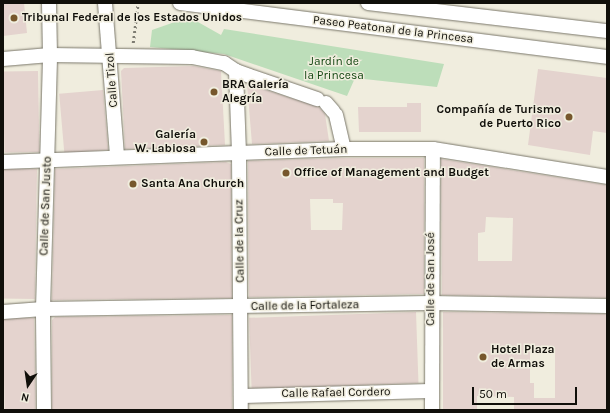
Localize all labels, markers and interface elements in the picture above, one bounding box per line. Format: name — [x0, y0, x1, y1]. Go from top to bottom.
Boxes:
place label: Tribunal Federal de los Estados Unidos — [22, 11, 242, 25]
marker: Tribunal Federal de los Estados Unidos — [9, 13, 19, 23]
street label: Paseo Peatonal de la Princesa — [312, 13, 474, 47]
street label: Calle Tizol — [103, 52, 121, 108]
park label: Jardín de la Princesa — [304, 55, 364, 83]
place label: BRA Galería Alegría — [222, 78, 289, 106]
marker: BRA Galería Alegría — [209, 87, 219, 97]
place label: Compañía de Turismo de Puerto Rico — [437, 103, 561, 131]
marker: Compañía de Turismo de Puerto Rico — [564, 112, 574, 122]
place label: Galería W. Labiosa — [135, 128, 196, 156]
marker: Galería W. Labiosa — [199, 137, 209, 147]
street label: Calle de Tetuán — [264, 142, 348, 160]
street label: Calle de San Justo — [37, 156, 55, 256]
place label: Office of Management and Budget — [294, 166, 489, 180]
marker: Office of Management and Budget — [281, 168, 291, 178]
place label: Santa Ana Church — [141, 177, 244, 191]
marker: Santa Ana Church — [128, 179, 138, 189]
street label: Calle de la Cruz — [232, 199, 248, 283]
street label: Calle de San José — [424, 232, 438, 326]
street label: Calle de la Fortaleza — [251, 298, 359, 314]
place label: Hotel Plaza de Armas — [491, 343, 555, 371]
marker: Hotel Plaza de Armas — [478, 352, 488, 362]
north arrow — [8, 365, 48, 405]
scale bar — [474, 379, 579, 405]
street label: Calle Rafael Cordero — [281, 385, 391, 401]
text: 50 m — [479, 387, 507, 401]
text: N — [20, 390, 31, 404]

